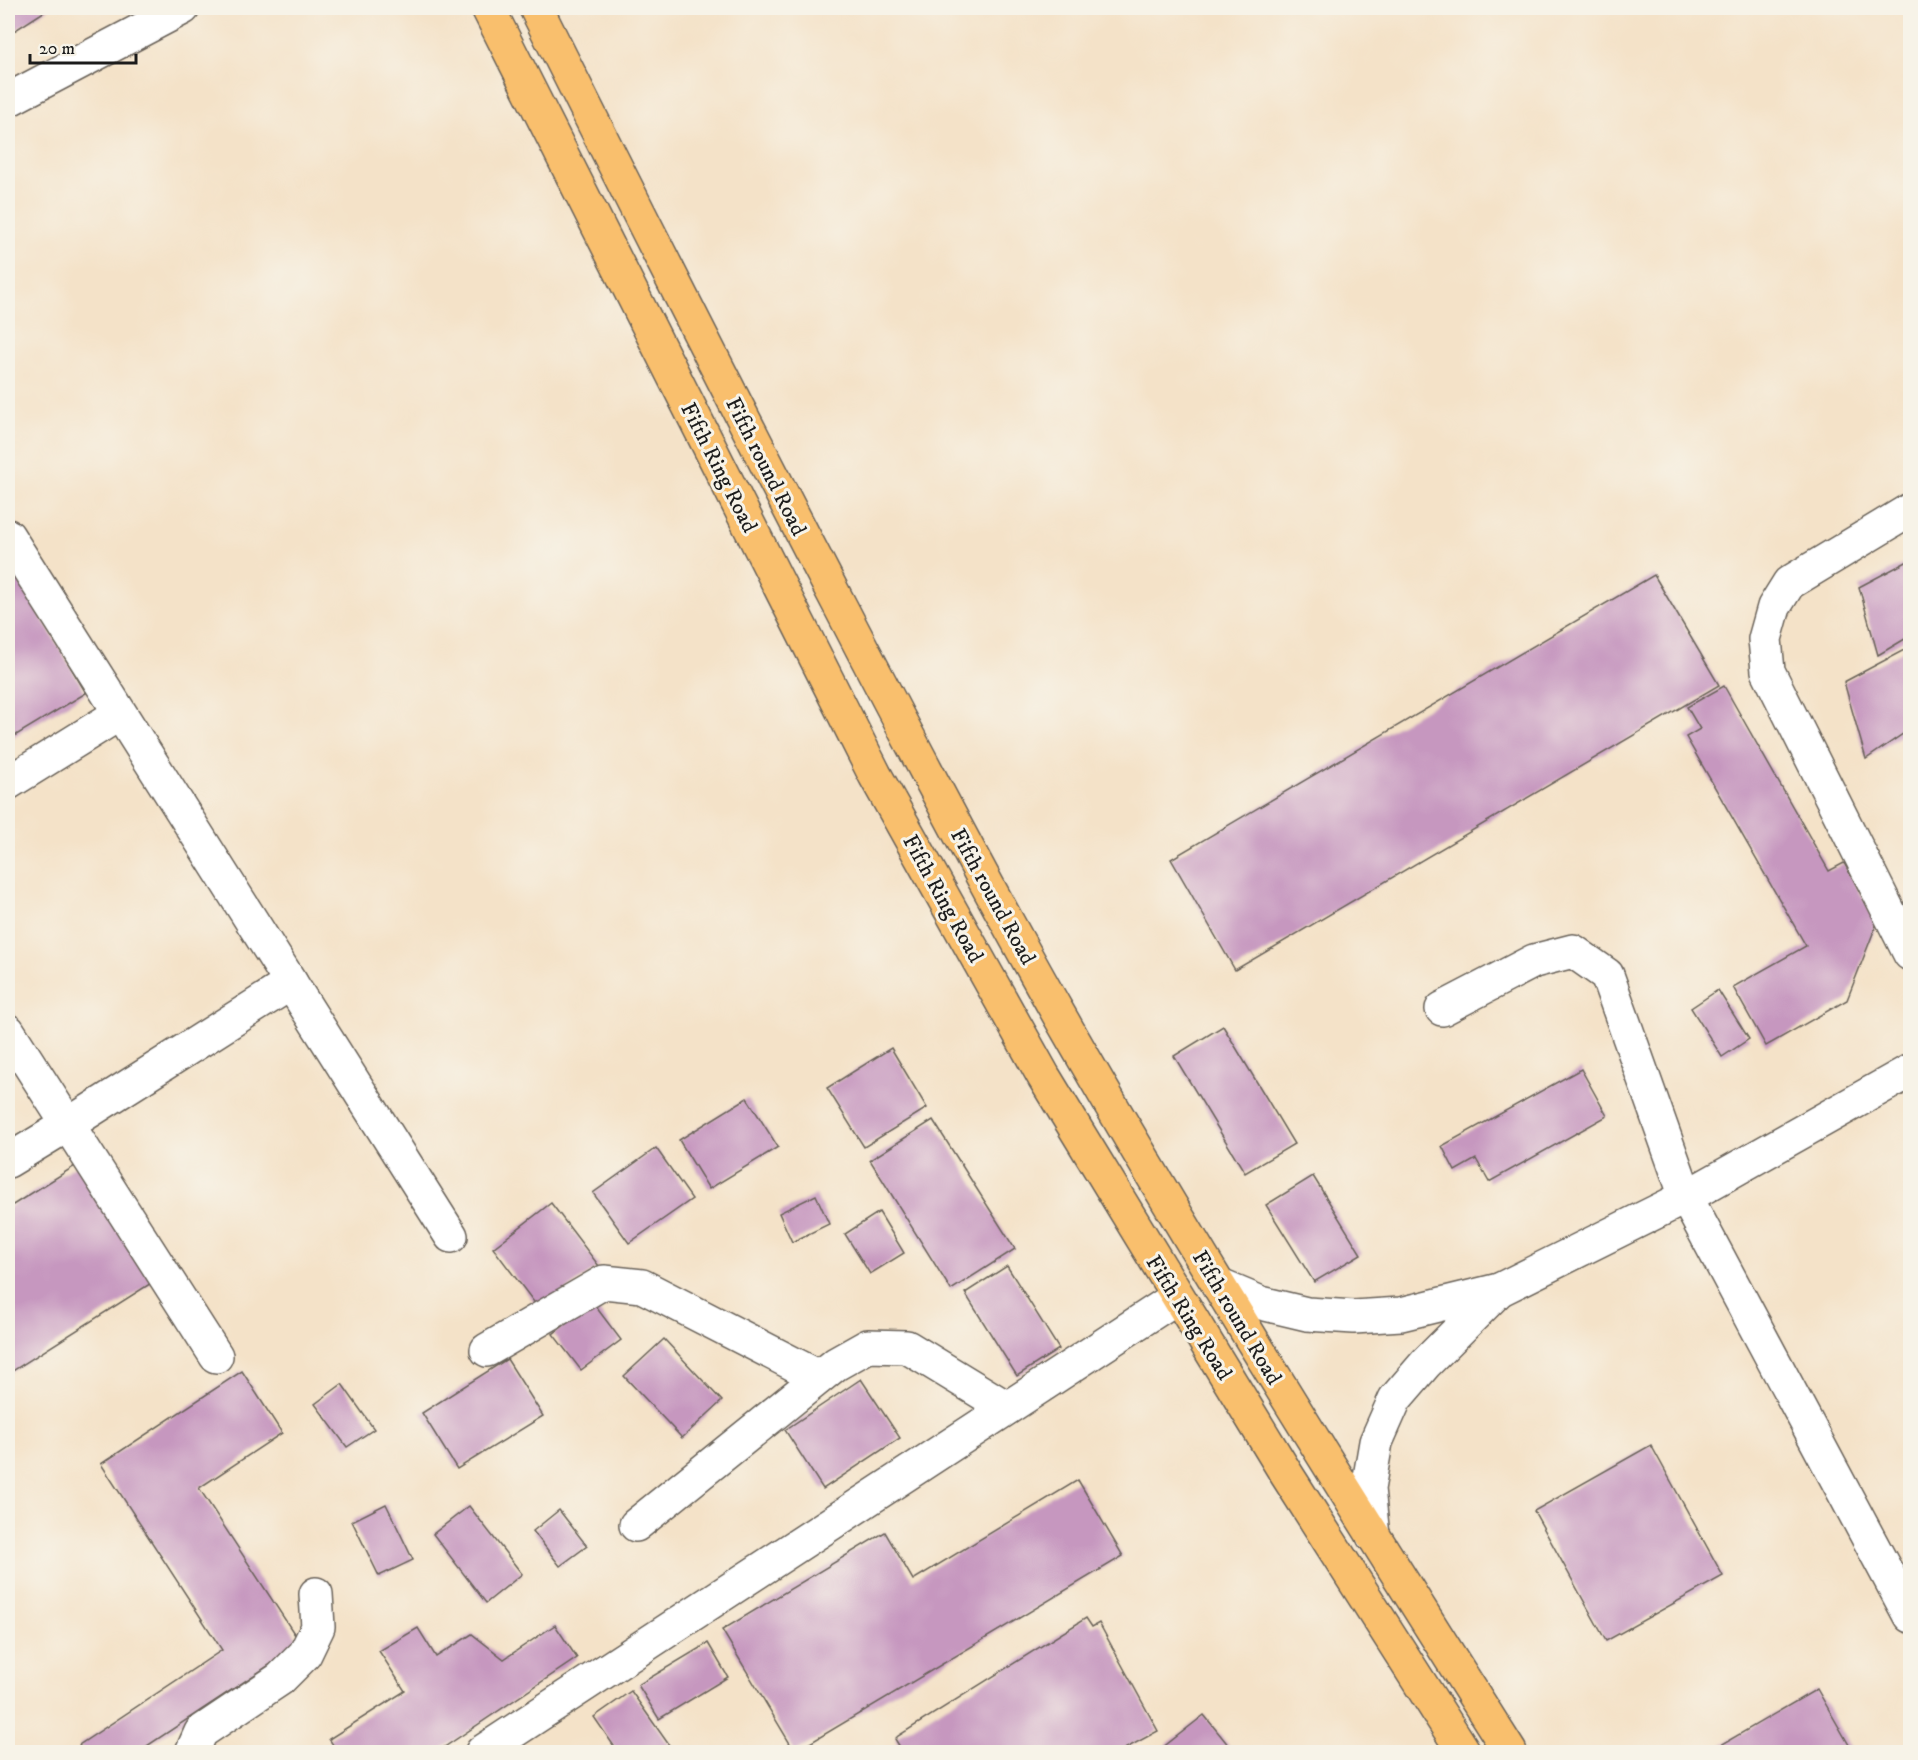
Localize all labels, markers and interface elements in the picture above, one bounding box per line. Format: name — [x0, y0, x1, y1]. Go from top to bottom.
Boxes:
scale bar — [30, 27, 136, 65]
text: 20 m — [39, 38, 75, 60]
street label: Fifth round Road — [719, 393, 812, 540]
street label: Fifth Ring Road — [674, 398, 763, 537]
street label: Fifth round Road — [944, 824, 1041, 970]
street label: Fifth Ring Road — [896, 830, 989, 967]
street label: Fifth round Road — [1186, 1246, 1287, 1390]
street label: Fifth Ring Road — [1140, 1250, 1238, 1385]

